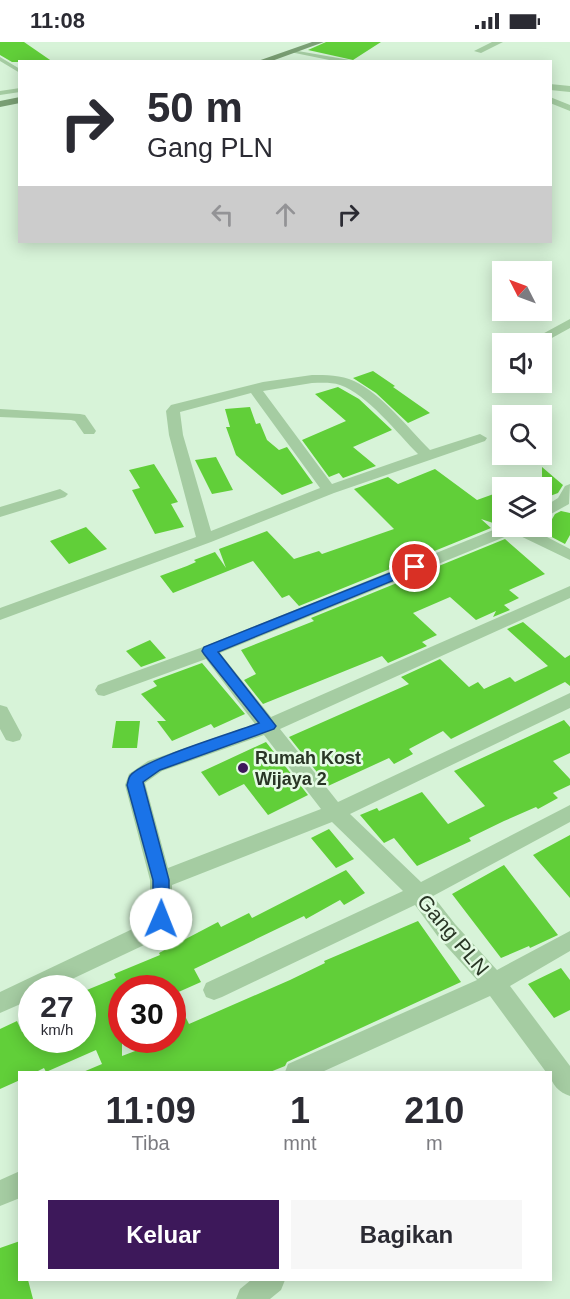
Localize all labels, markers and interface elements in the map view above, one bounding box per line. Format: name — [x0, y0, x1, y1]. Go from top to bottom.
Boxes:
text: 11:08 — [30, 8, 85, 33]
icon: right — [48, 84, 126, 162]
text: 50 m — [147, 84, 243, 131]
text: Gang PLN — [147, 133, 273, 163]
icon: left — [206, 198, 239, 231]
icon: ahead — [269, 198, 302, 231]
icon: right — [332, 198, 365, 231]
north arrow — [492, 261, 552, 321]
map controls — [492, 261, 552, 537]
button: sound — [492, 333, 552, 393]
button: search — [492, 405, 552, 465]
button: layers — [492, 477, 552, 537]
pin — [389, 541, 440, 592]
icon: arrive — [398, 550, 431, 583]
place label: Rumah Kost Wijaya 2 — [255, 748, 361, 789]
marker: Rumah Kost Wijaya 2 — [236, 761, 250, 775]
position arrow — [129, 887, 193, 951]
street label: Gang PLN — [413, 890, 494, 980]
speed limit sign: 30 — [108, 975, 186, 1053]
text: 27 — [40, 990, 74, 1023]
text: km/h — [41, 1021, 73, 1038]
text: 11:09 — [106, 1090, 196, 1131]
text: 1 — [290, 1090, 310, 1131]
text: 210 — [404, 1090, 464, 1131]
text: Tiba — [132, 1132, 170, 1154]
text: mnt — [283, 1132, 317, 1154]
text: m — [426, 1132, 443, 1154]
button: Keluar — [48, 1200, 279, 1269]
button: Bagikan — [291, 1200, 522, 1269]

